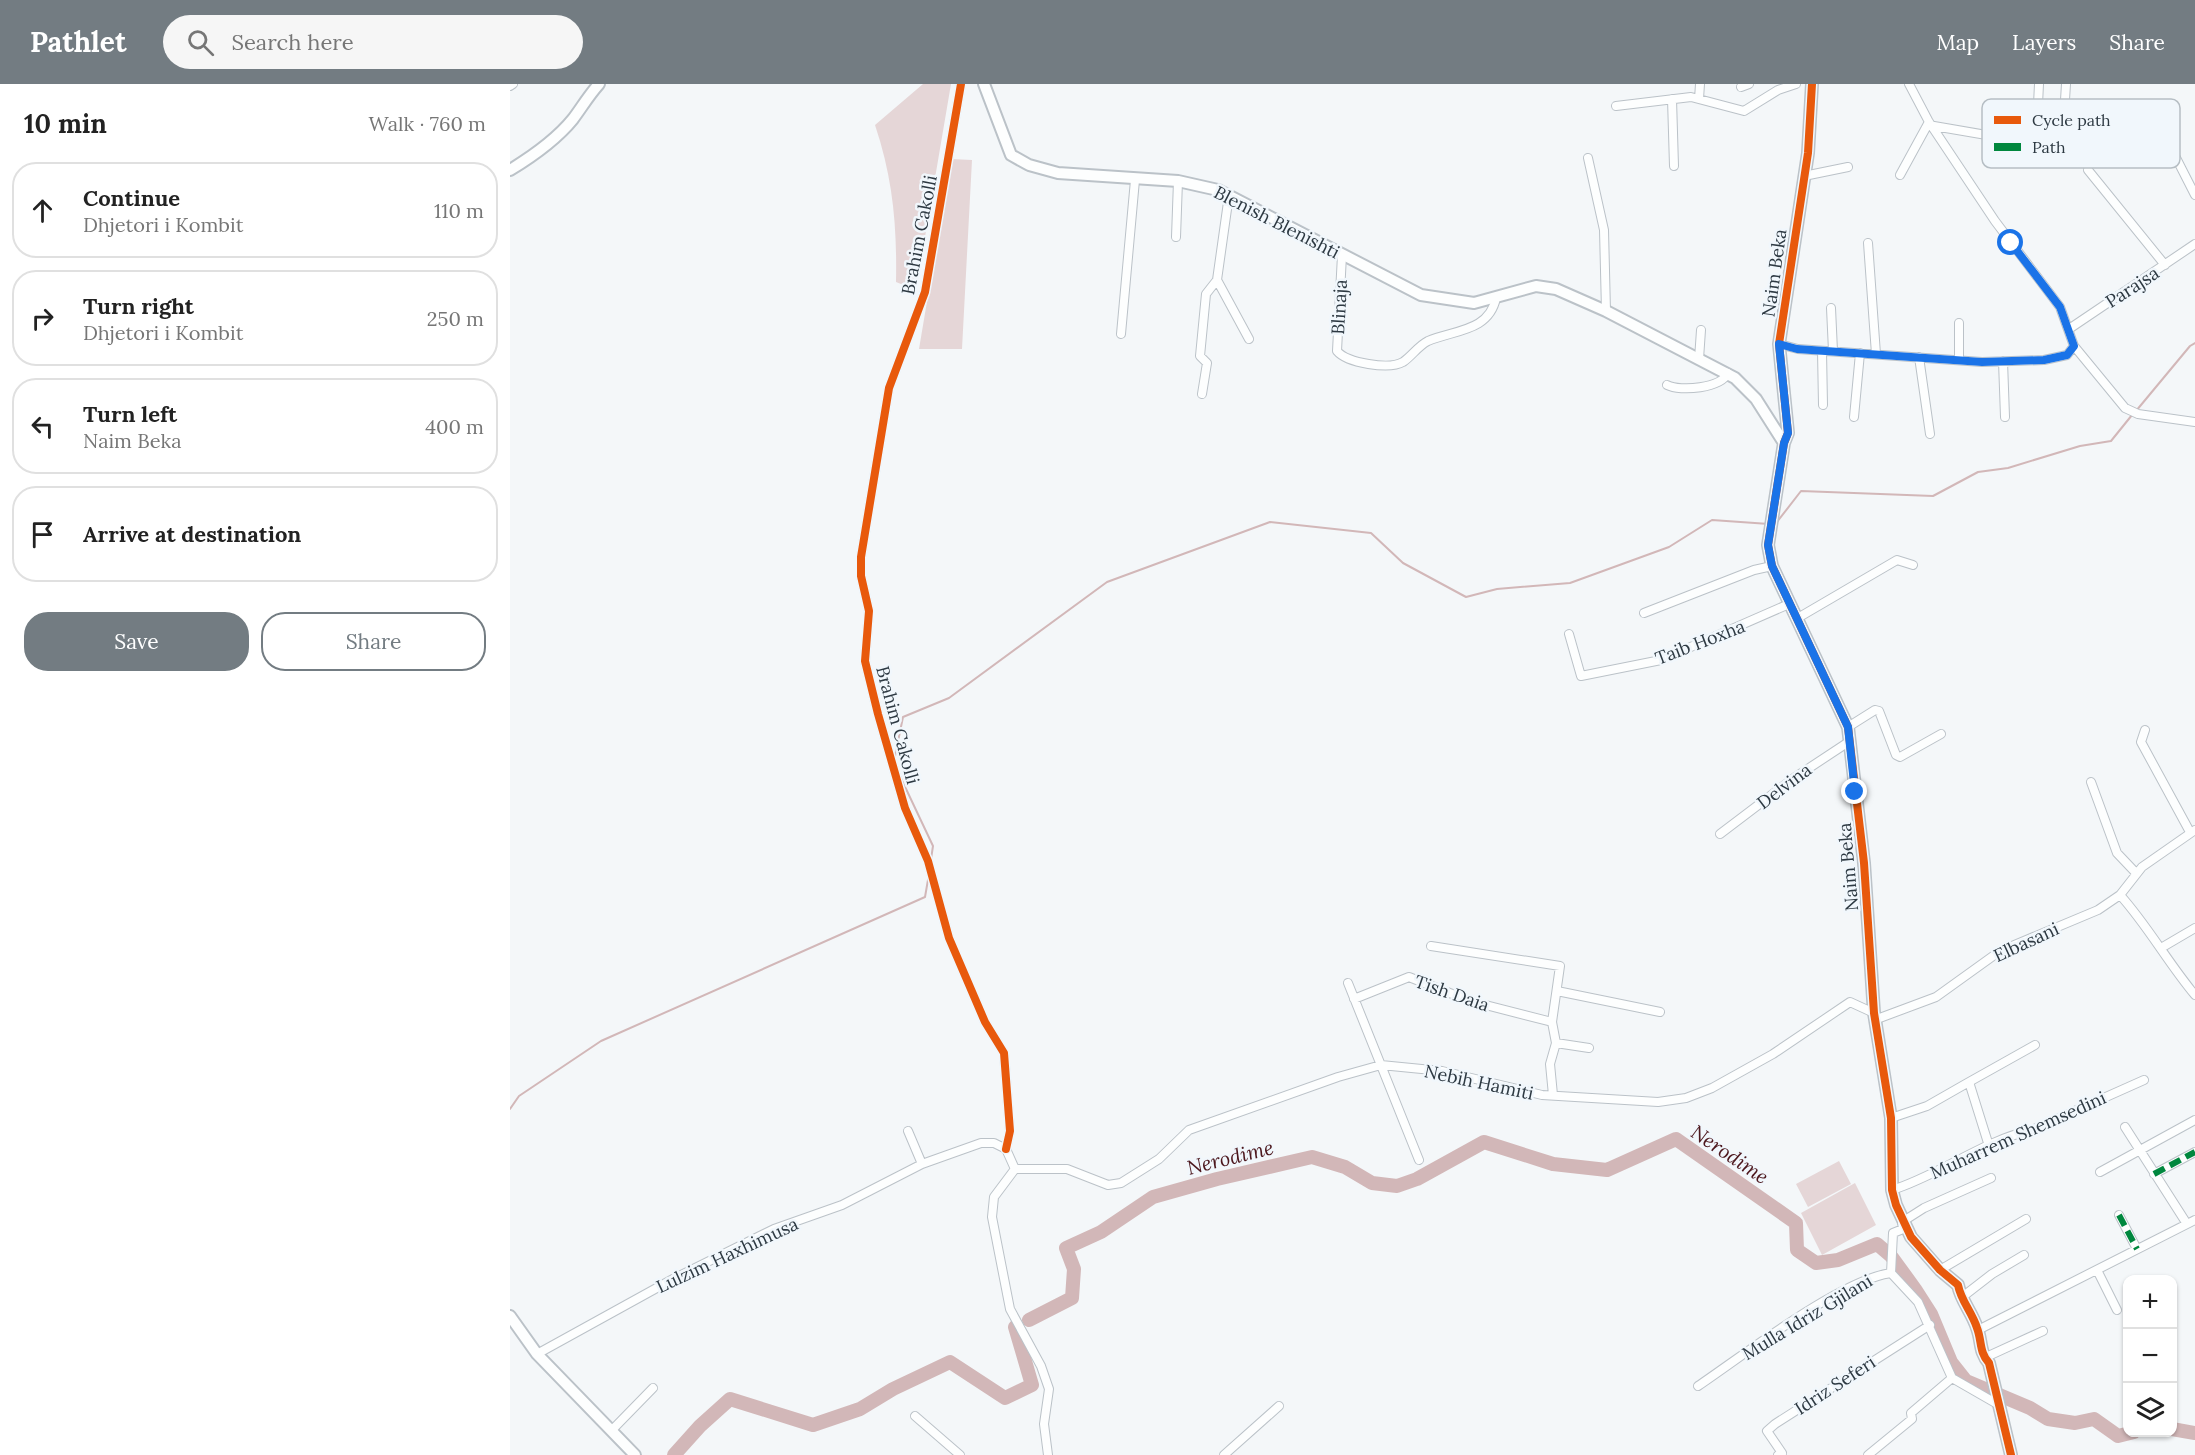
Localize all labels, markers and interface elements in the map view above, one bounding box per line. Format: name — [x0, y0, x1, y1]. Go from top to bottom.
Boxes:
search box — [163, 15, 583, 69]
text: Pathlet — [30, 24, 127, 60]
icon: search — [184, 26, 217, 59]
text: Search here — [232, 28, 354, 56]
text: Map — [1936, 29, 1979, 56]
text: Layers — [2012, 29, 2076, 56]
text: Share — [2109, 29, 2165, 56]
legend — [1982, 99, 2180, 168]
text: 10 min — [24, 107, 107, 140]
text: Cycle path — [2032, 110, 2111, 130]
text: Walk · 760 m — [369, 111, 486, 136]
text: Path — [2032, 137, 2066, 157]
street label: Brahim Cakolli — [896, 173, 942, 297]
street label: Blenish Blenishti — [1210, 180, 1344, 264]
text: Continue — [83, 184, 180, 212]
icon: ahead — [26, 194, 59, 227]
text: 110 m — [434, 198, 484, 223]
text: Dhjetori i Kombit — [83, 212, 244, 237]
street label: Naim Beka — [1756, 227, 1792, 319]
route start — [1997, 229, 2023, 255]
street label: Parajsa — [2101, 261, 2163, 313]
street label: Blinaja — [1326, 279, 1352, 335]
text: Turn right — [83, 292, 194, 320]
icon: right — [26, 302, 59, 335]
text: 250 m — [427, 306, 484, 331]
text: Dhjetori i Kombit — [83, 320, 244, 345]
text: Turn left — [83, 400, 177, 428]
icon: left — [26, 410, 59, 443]
text: 400 m — [425, 414, 484, 439]
text: Naim Beka — [83, 428, 182, 453]
icon: arrive — [26, 518, 59, 551]
text: Arrive at destination — [83, 520, 301, 548]
button: Save — [24, 612, 249, 671]
button: Share — [261, 612, 486, 671]
street label: Taib Hoxha — [1652, 614, 1748, 670]
street label: Brahim Cakolli — [871, 663, 925, 787]
street label: Delvina — [1752, 758, 1816, 814]
route end — [1841, 778, 1867, 804]
street label: Naim Beka — [1833, 822, 1863, 912]
street label: Elbasani — [1990, 917, 2062, 967]
street label: Tish Daia — [1412, 970, 1492, 1016]
street label: Nebih Hamiti — [1422, 1059, 1536, 1105]
street label: Muharrem Shemsedini — [1927, 1086, 2109, 1184]
water label: Nerodime — [1686, 1119, 1774, 1189]
water label: Nerodime — [1184, 1134, 1276, 1180]
street label: Lulzim Haxhimusa — [652, 1212, 802, 1298]
street label: Mulla Idriz Gjilani — [1738, 1269, 1876, 1365]
map controls — [2123, 1275, 2177, 1437]
button: + — [2123, 1275, 2177, 1329]
button: − — [2123, 1329, 2177, 1383]
street label: Idriz Seferi — [1790, 1350, 1880, 1420]
button: layers — [2123, 1383, 2177, 1437]

